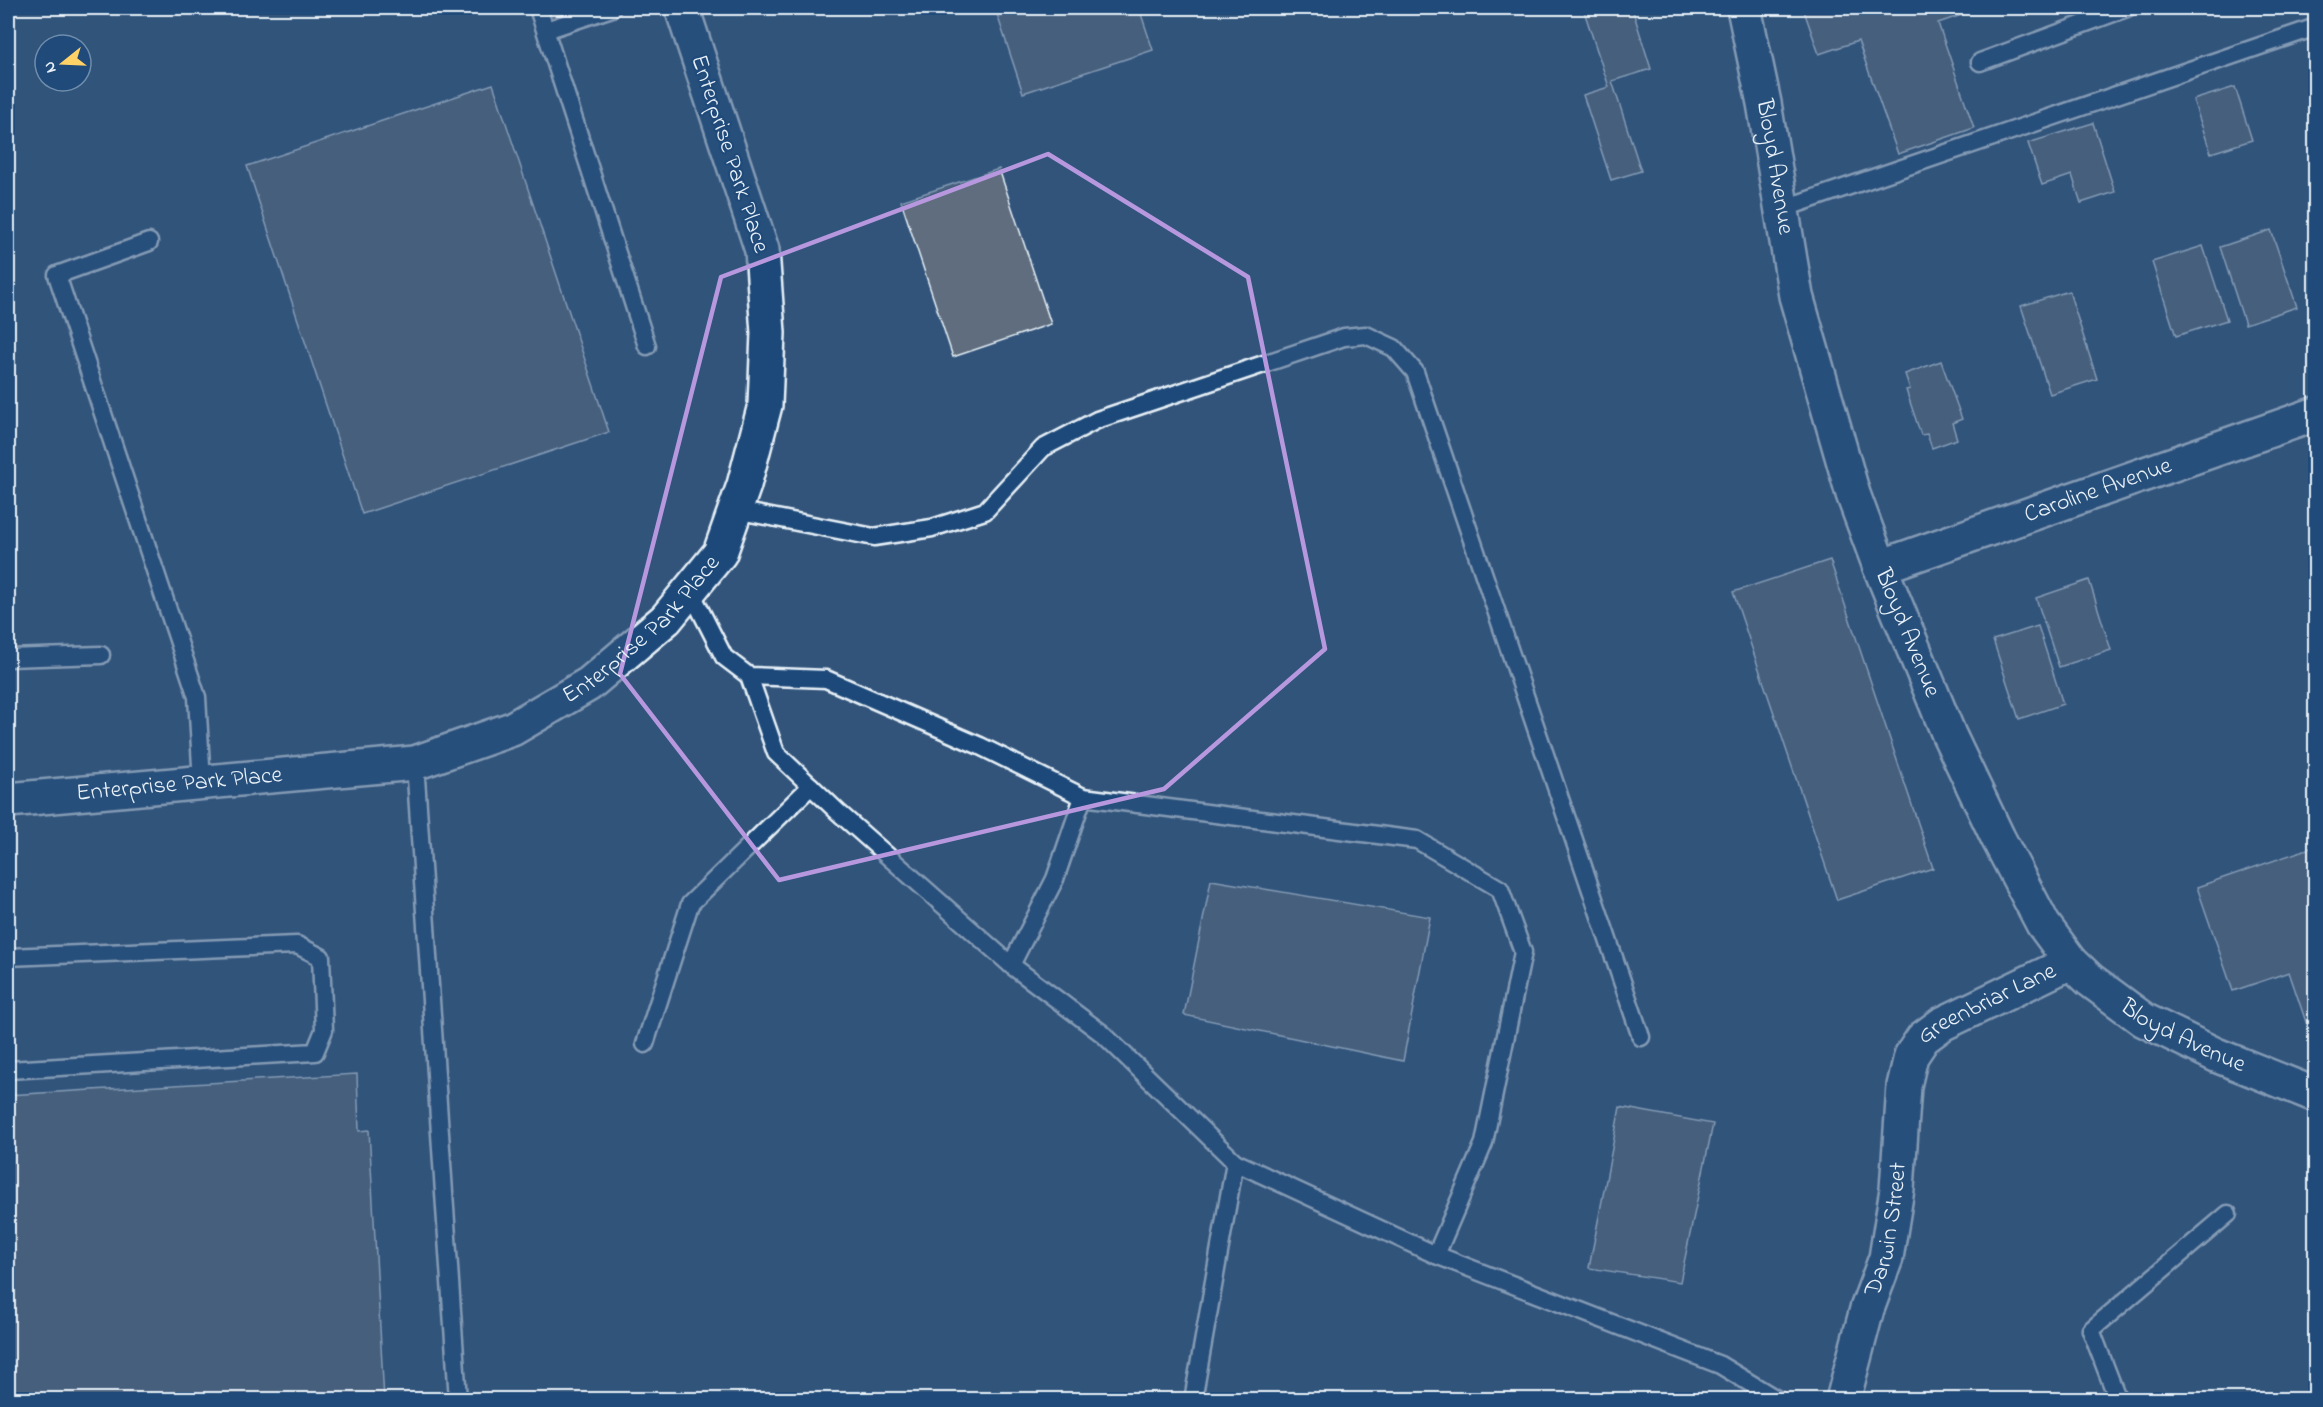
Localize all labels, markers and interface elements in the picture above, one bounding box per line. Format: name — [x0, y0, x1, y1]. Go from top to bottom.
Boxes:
north arrow — [33, 33, 93, 93]
street label: Enterprise Park Place — [680, 50, 778, 258]
text: N — [37, 58, 64, 76]
street label: Bloyd Avenue — [1746, 96, 1803, 238]
street label: Caroline Avenue — [2019, 448, 2177, 533]
street label: Enterprise Park Place — [556, 547, 729, 713]
street label: Bloyd Avenue — [1865, 562, 1949, 703]
street label: Enterprise Park Place — [75, 758, 284, 811]
street label: Greenbriar Lane — [1910, 954, 2062, 1054]
street label: Bloyd Avenue — [2112, 990, 2251, 1083]
street label: Darwin Street — [1855, 1161, 1916, 1302]

